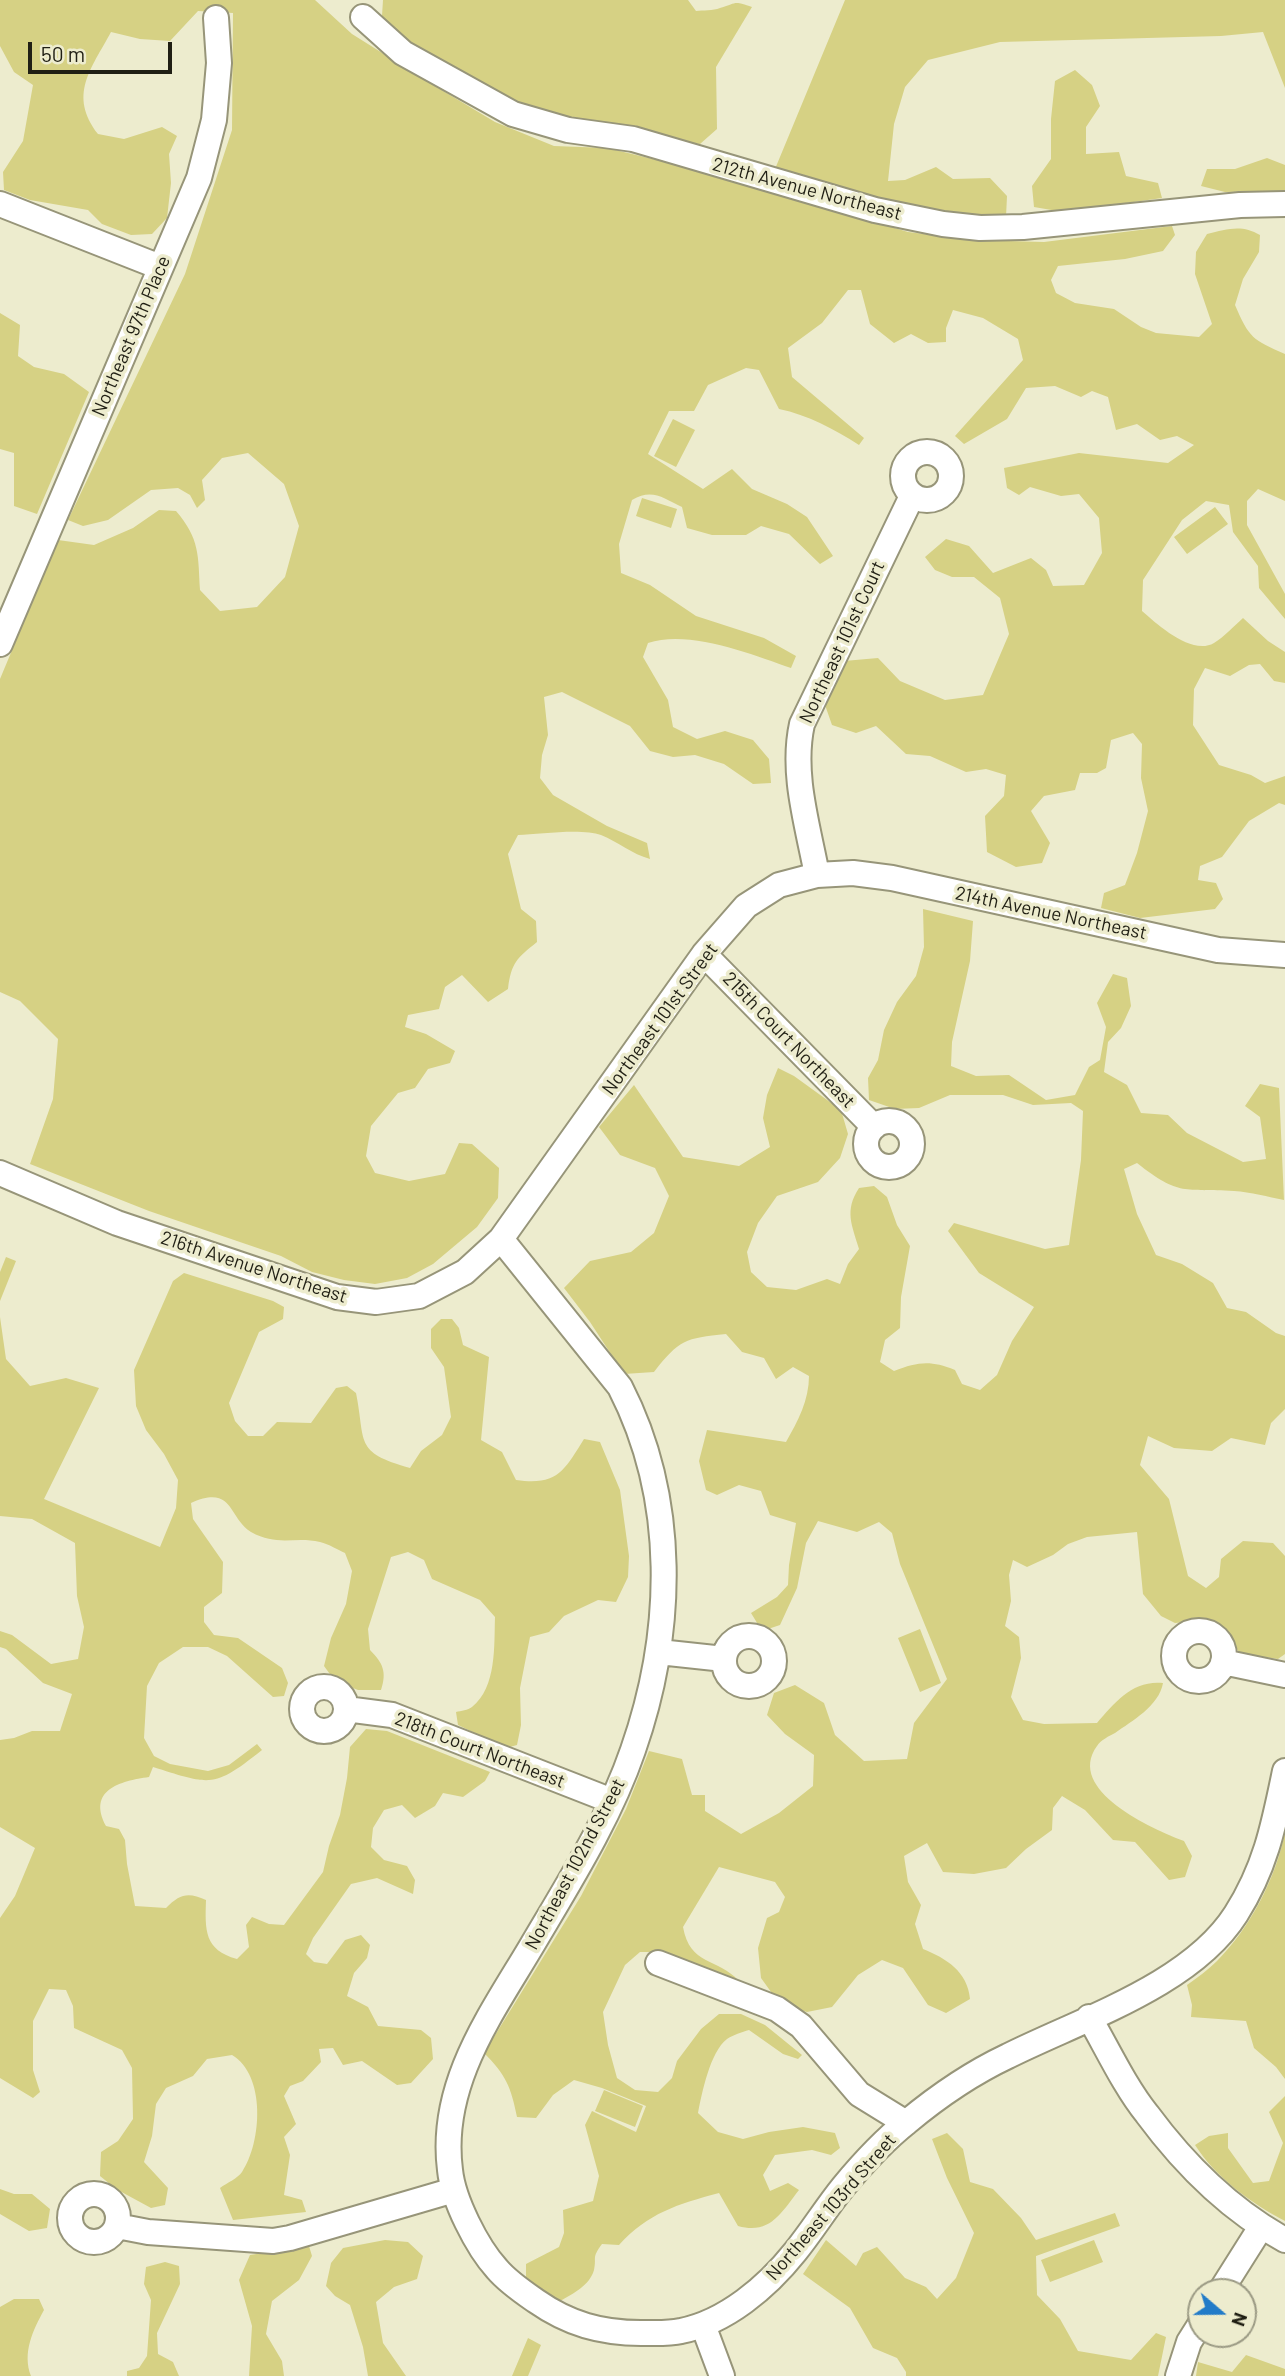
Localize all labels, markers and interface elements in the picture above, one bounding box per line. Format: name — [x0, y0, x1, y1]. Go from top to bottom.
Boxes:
scale bar — [32, 28, 175, 72]
text: 50 m — [41, 41, 85, 66]
street label: 212th Avenue Northeast — [710, 153, 904, 225]
street label: Northeast 97th Place — [87, 252, 175, 420]
street label: Northeast 101st Court — [794, 557, 890, 727]
street label: 214th Avenue Northeast — [953, 882, 1149, 944]
street label: Northeast 101st Street — [597, 939, 723, 1099]
street label: 215th Court Northeast — [718, 967, 860, 1113]
street label: 216th Avenue Northeast — [158, 1226, 350, 1308]
street label: 218th Court Northeast — [392, 1707, 568, 1793]
street label: Northeast 102nd Street — [520, 1774, 630, 1954]
street label: Northeast 103rd Street — [761, 2129, 901, 2285]
north arrow — [1187, 2278, 1257, 2348]
text: N — [1227, 2310, 1253, 2330]

